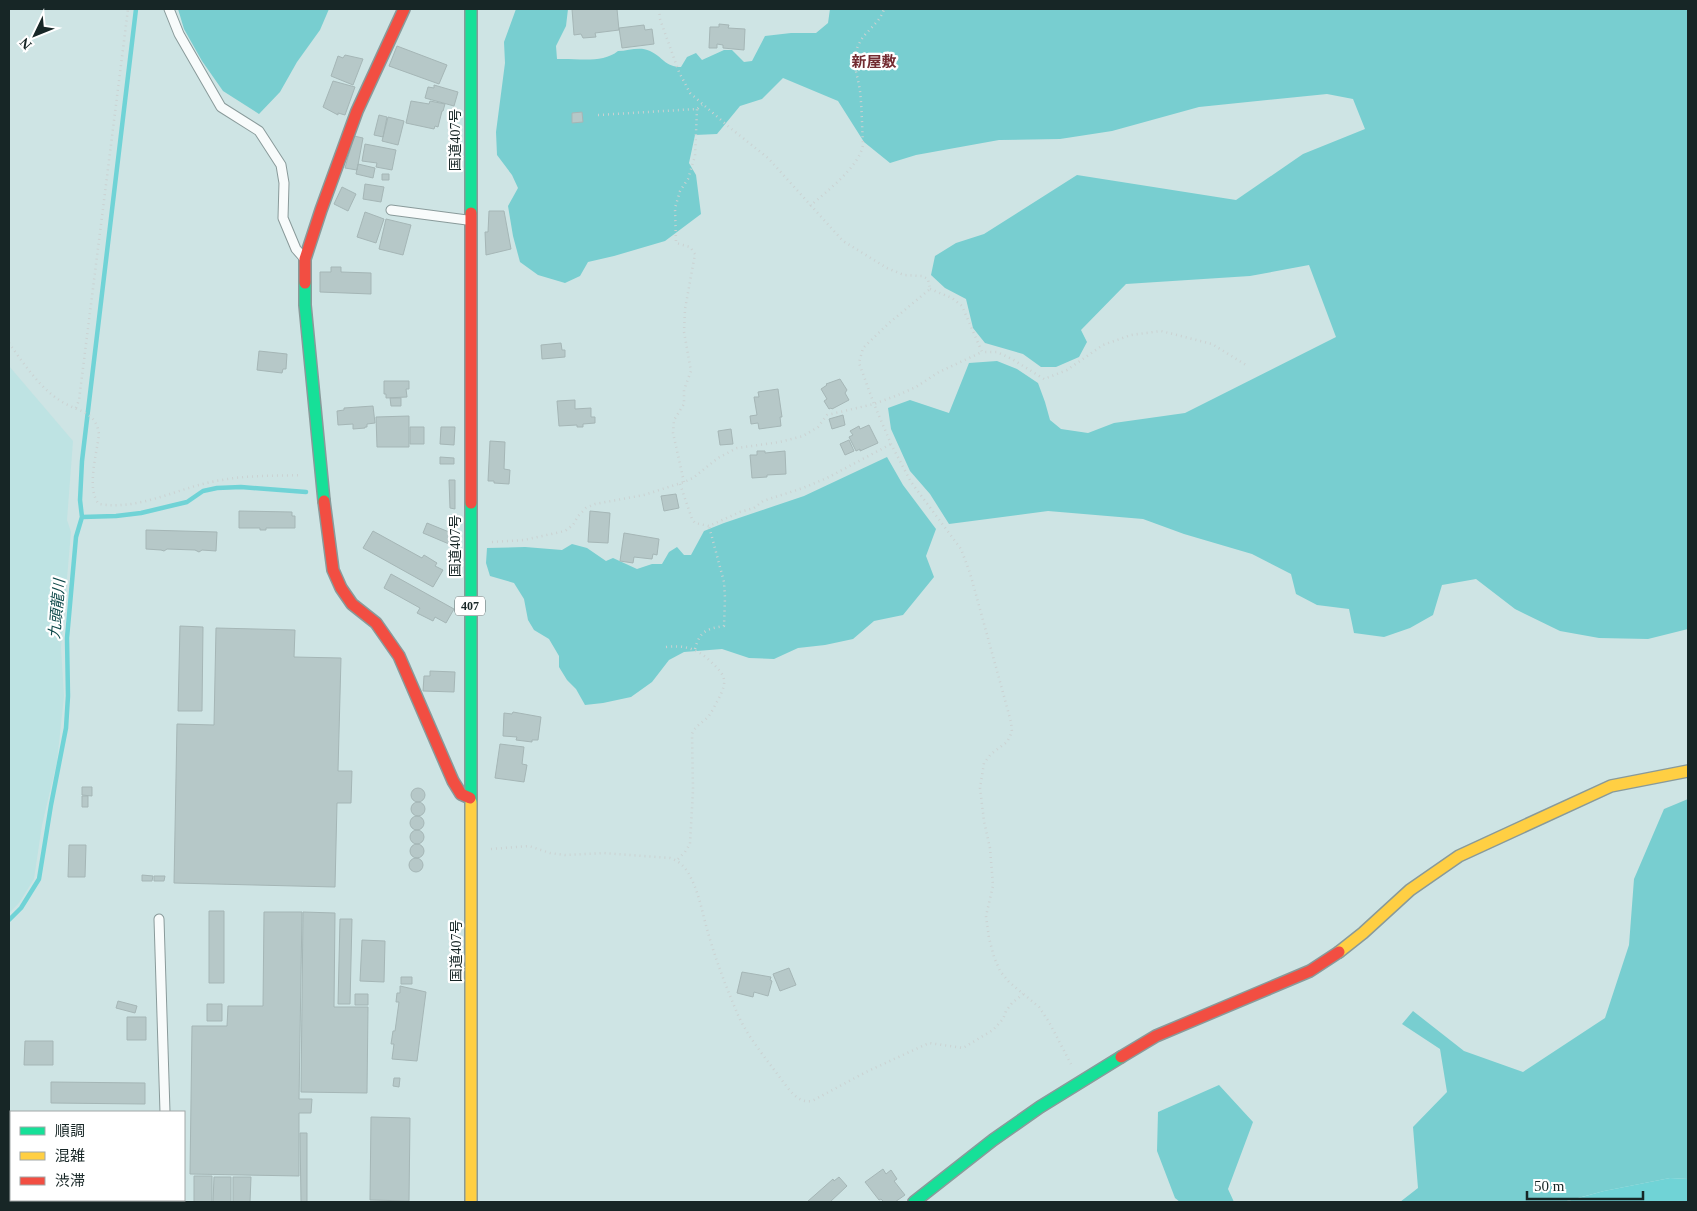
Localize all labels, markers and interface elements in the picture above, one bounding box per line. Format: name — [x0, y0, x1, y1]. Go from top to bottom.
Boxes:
north arrow — [10, 10, 60, 60]
text: N — [17, 35, 35, 52]
district label: 新屋敷 — [851, 53, 897, 70]
street label: 国道407号 — [448, 109, 463, 172]
street label: 国道407号 — [448, 515, 463, 578]
water label: 九頭龍川 — [46, 576, 68, 640]
road number: 407 — [455, 596, 485, 616]
street label: 国道407号 — [449, 920, 464, 983]
legend — [10, 1111, 185, 1201]
text: 順調 — [55, 1123, 85, 1139]
text: 混雑 — [55, 1148, 85, 1164]
scale bar — [1527, 1168, 1643, 1200]
text: 渋滞 — [55, 1173, 85, 1189]
text: 50 m — [1534, 1178, 1565, 1194]

